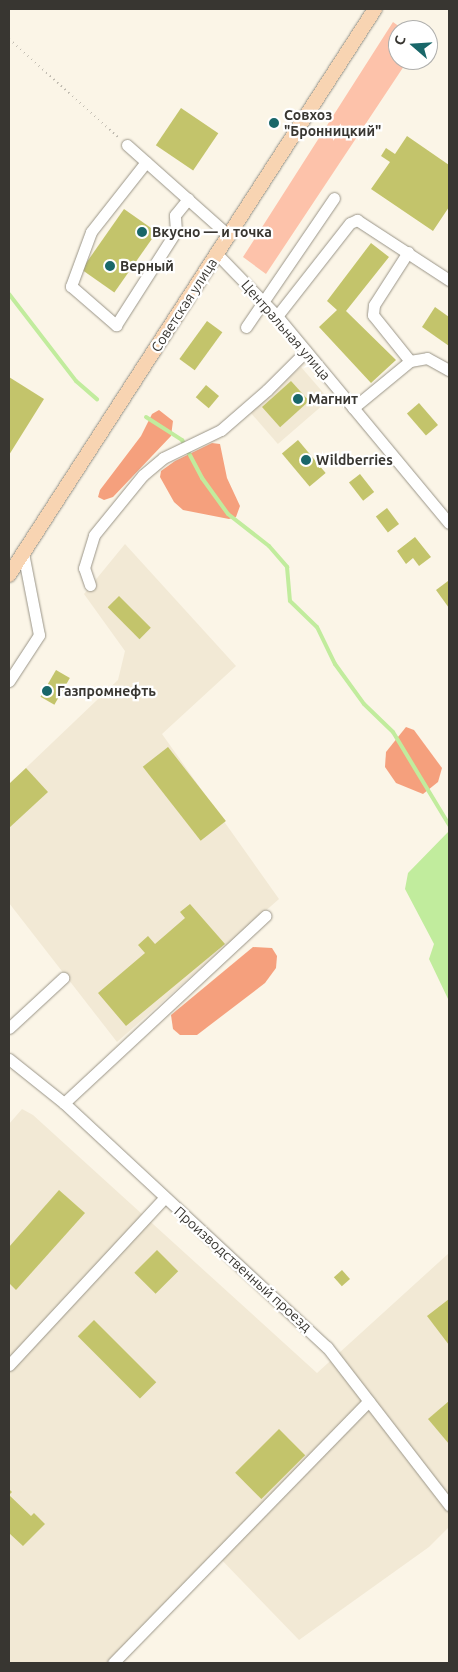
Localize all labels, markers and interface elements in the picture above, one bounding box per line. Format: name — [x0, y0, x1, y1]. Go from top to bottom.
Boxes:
north arrow — [388, 20, 438, 70]
text: С — [391, 34, 409, 47]
place label: Совхоз "Бронницкий" — [284, 107, 381, 140]
marker: Совхоз "Бронницкий" — [268, 117, 280, 129]
place label: Вкусно — и точка — [152, 224, 272, 240]
marker: Вкусно — и точка — [136, 226, 148, 238]
street label: Советская улица — [147, 255, 221, 355]
place label: Верный — [120, 258, 174, 274]
marker: Верный — [104, 260, 116, 272]
street label: Центральная улица — [238, 276, 334, 384]
place label: Магнит — [308, 391, 358, 407]
marker: Магнит — [292, 393, 304, 405]
place label: Wildberries — [316, 452, 393, 468]
marker: Wildberries — [300, 454, 312, 466]
place label: Газпромнефть — [57, 683, 156, 699]
marker: Газпромнефть — [41, 685, 53, 697]
street label: Производственный проезд — [171, 1203, 315, 1335]

